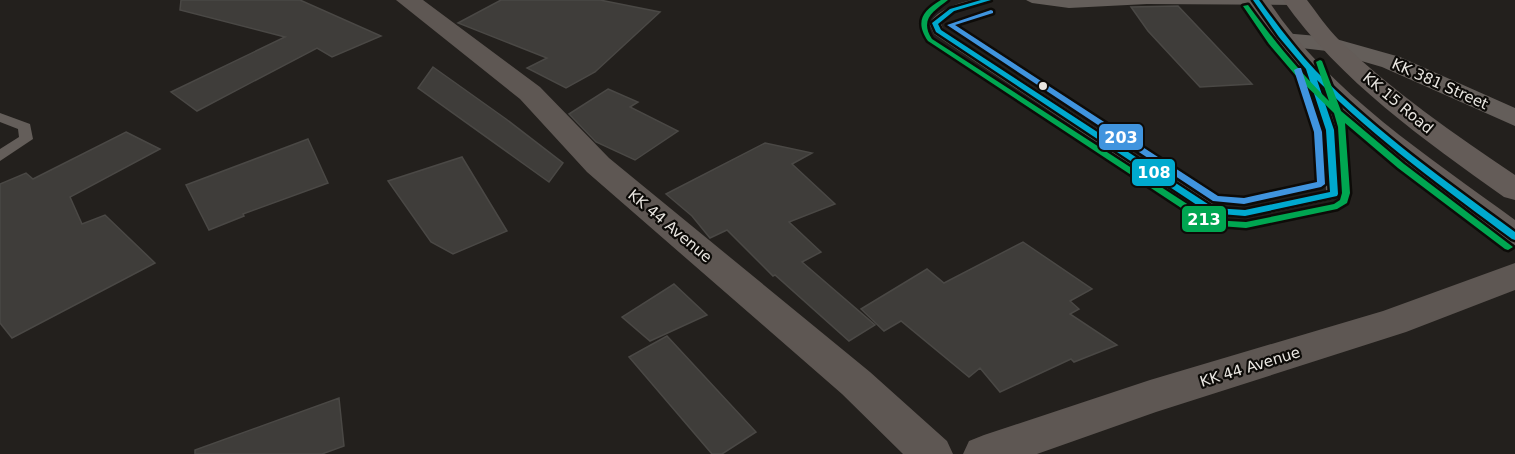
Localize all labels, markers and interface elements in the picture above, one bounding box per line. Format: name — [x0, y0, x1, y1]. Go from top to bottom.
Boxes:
street label: KK 381 Street — [1389, 55, 1491, 113]
street label: KK 15 Road — [1359, 68, 1437, 138]
unlabelled marker — [1037, 80, 1049, 92]
line badge: 203 — [1098, 123, 1144, 151]
text: 203 — [1104, 128, 1138, 147]
line badge: 108 — [1131, 158, 1176, 187]
text: 108 — [1137, 163, 1171, 182]
street label: KK 44 Avenue — [624, 186, 716, 266]
line badge: 213 — [1181, 205, 1227, 233]
text: 213 — [1187, 210, 1221, 229]
street label: KK 44 Avenue — [1198, 343, 1302, 391]

